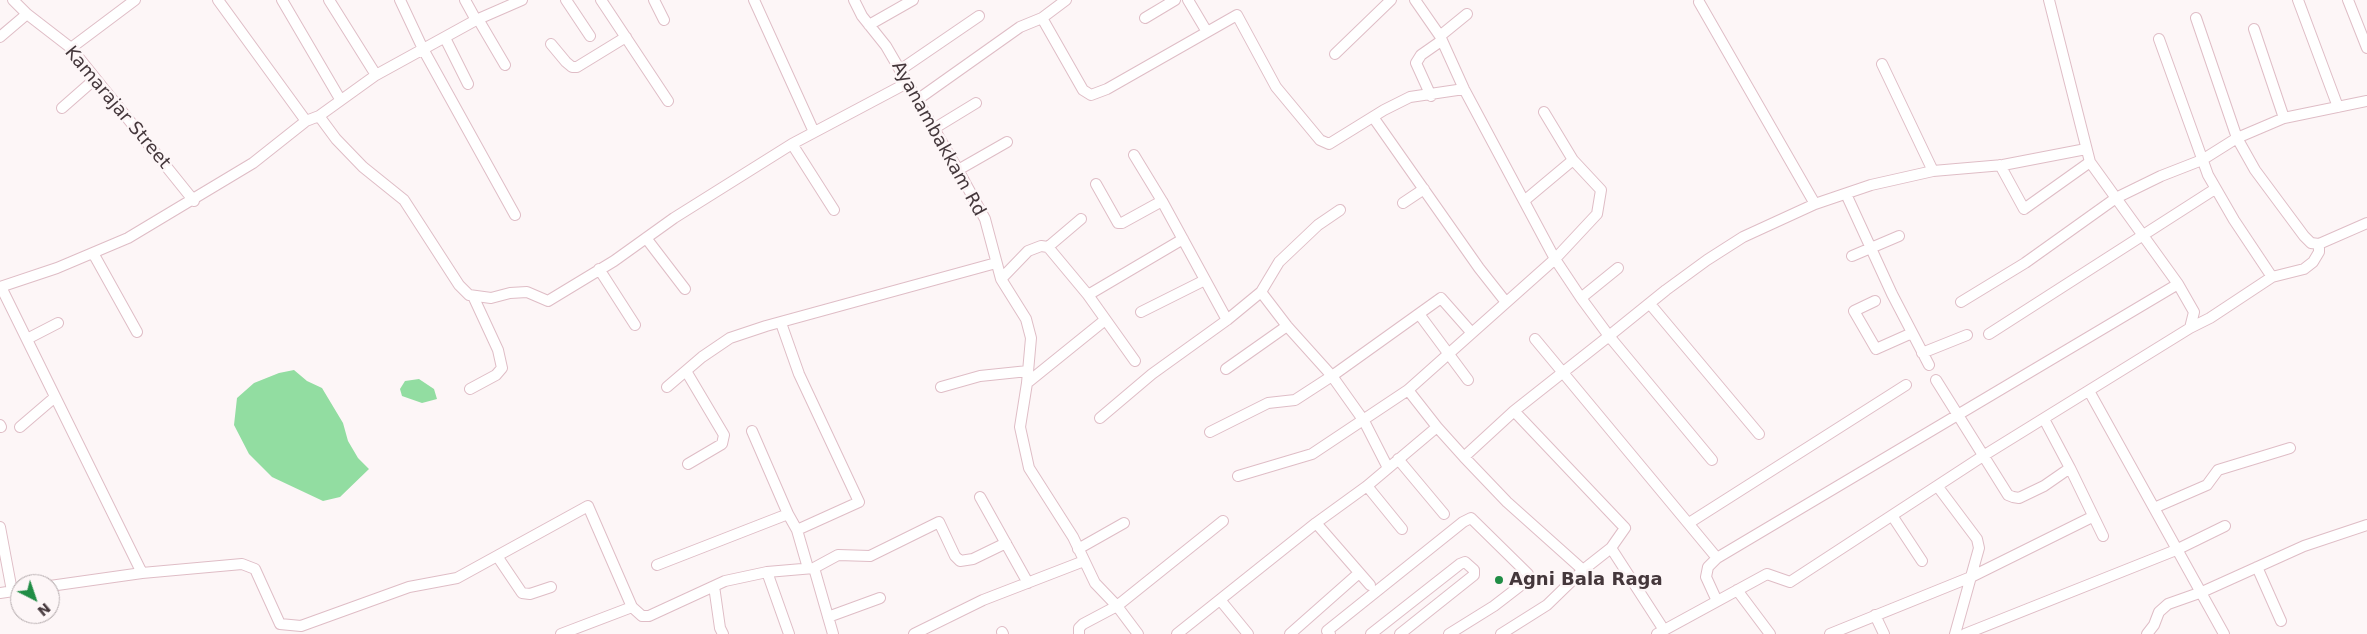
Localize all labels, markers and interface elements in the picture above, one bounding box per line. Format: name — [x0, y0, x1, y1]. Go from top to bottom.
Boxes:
street label: Kamarajar Street — [59, 42, 175, 174]
street label: Ayanambakkam Rd — [886, 58, 990, 220]
place label: Agni Bala Raga — [1509, 569, 1663, 591]
north arrow — [10, 574, 60, 624]
marker: Agni Bala Raga — [1493, 574, 1505, 586]
text: N — [35, 600, 54, 619]

